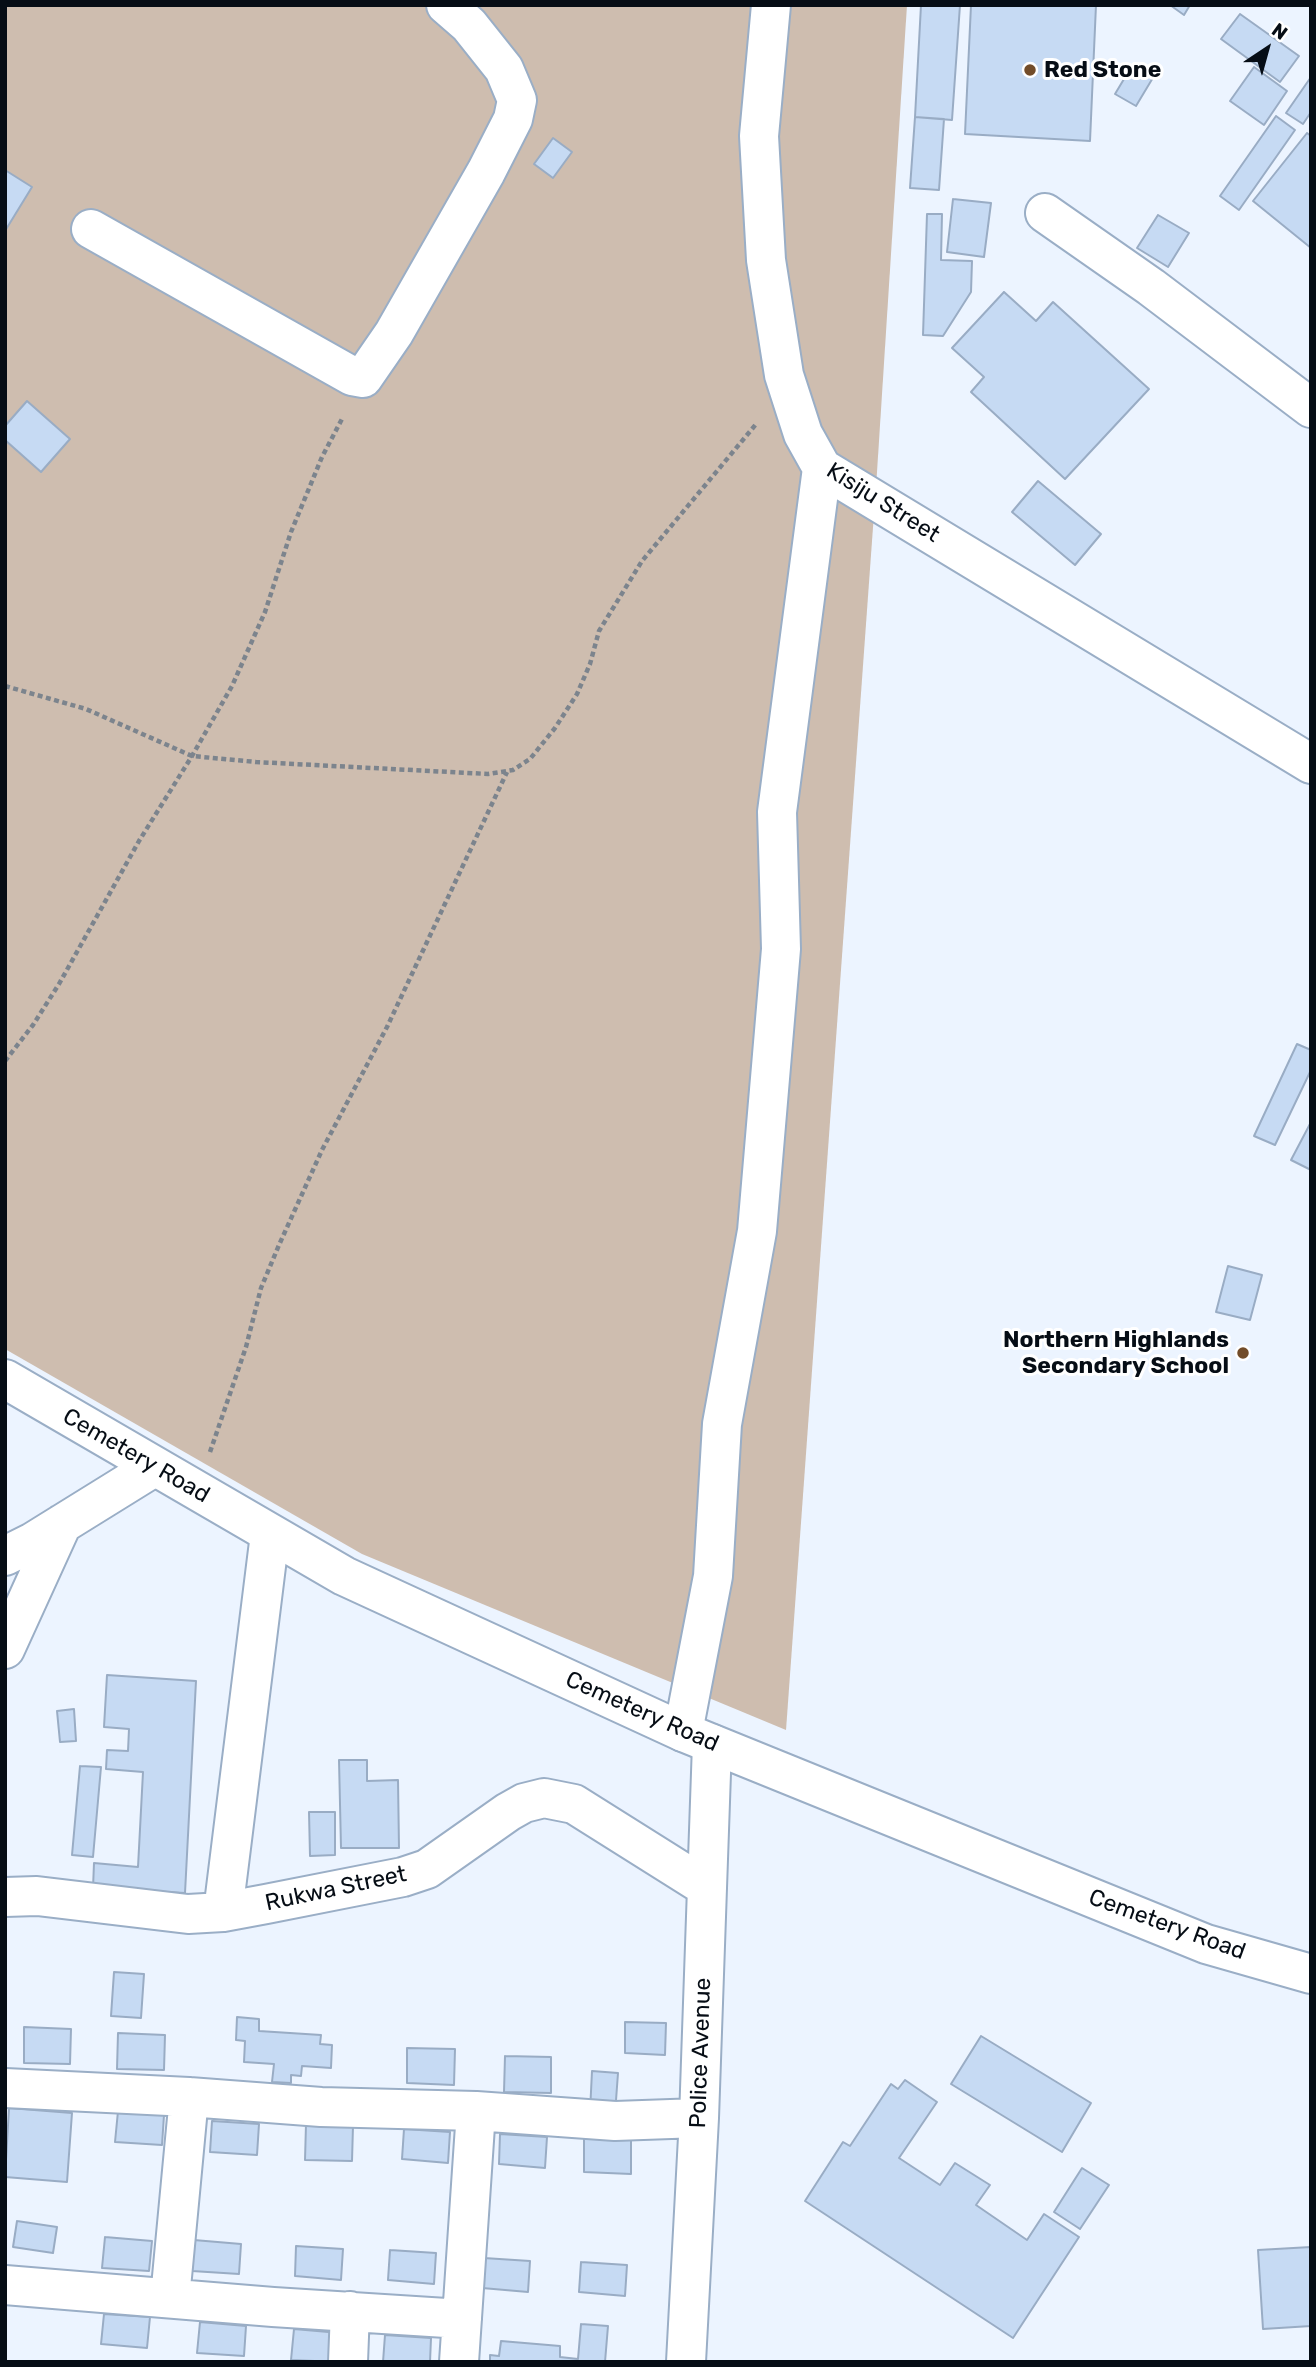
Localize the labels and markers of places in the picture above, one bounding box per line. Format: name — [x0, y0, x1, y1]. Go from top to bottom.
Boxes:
place label: Red Stone — [1044, 56, 1161, 84]
marker: Red Stone — [1022, 62, 1038, 78]
place label: Northern Highlands Secondary School — [1003, 1326, 1229, 1380]
marker: Northern Highlands Secondary School — [1235, 1345, 1251, 1361]

